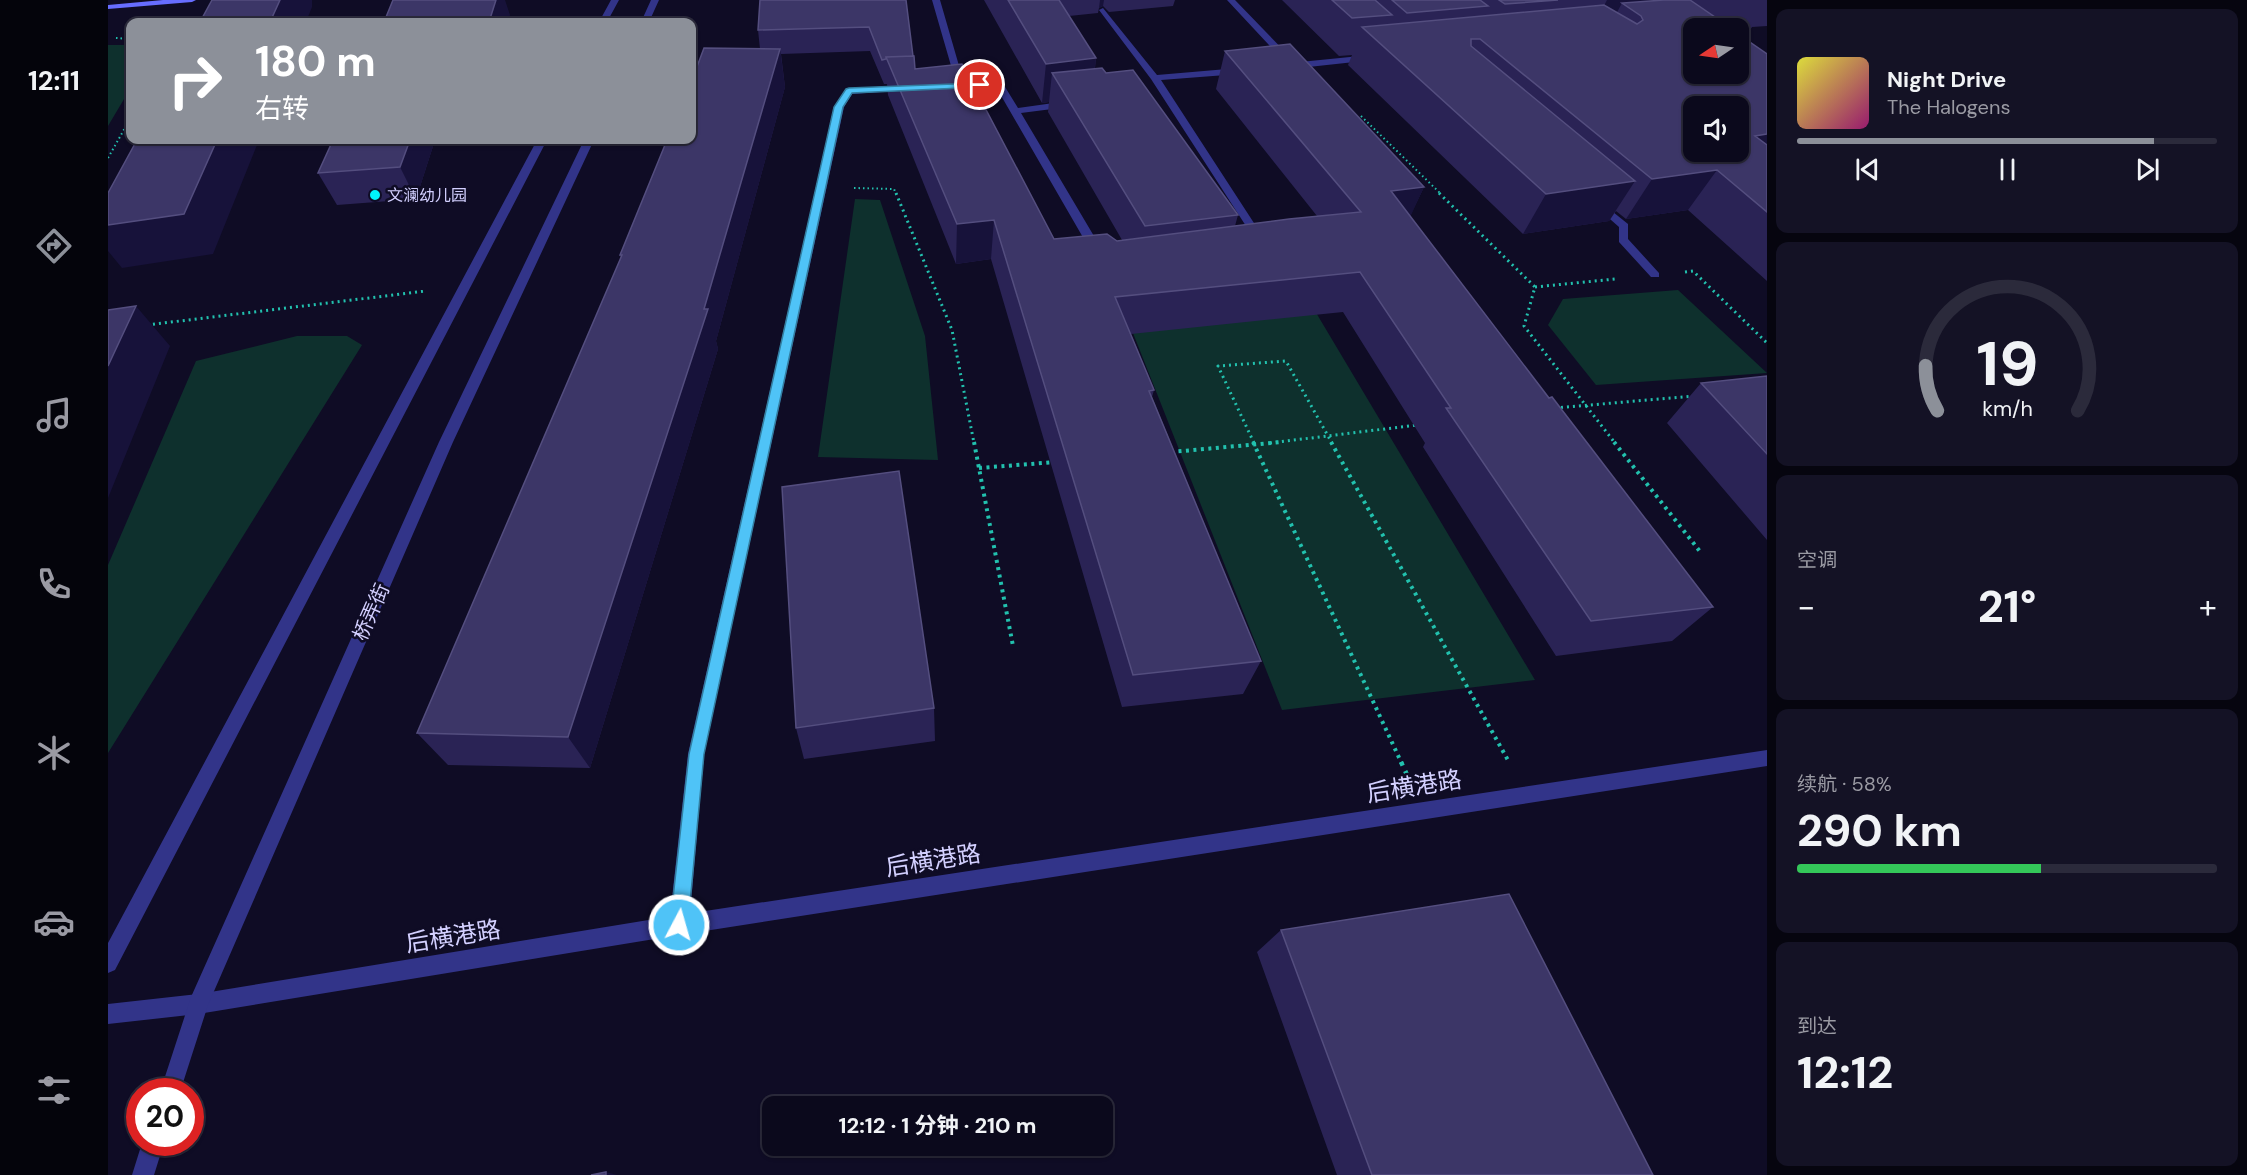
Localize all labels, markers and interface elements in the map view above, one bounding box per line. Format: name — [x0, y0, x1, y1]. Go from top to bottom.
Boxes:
north arrow — [1683, 18, 1749, 84]
map controls — [1683, 18, 1749, 162]
text: 180 m — [255, 34, 376, 89]
icon: right — [156, 42, 234, 120]
pin — [954, 59, 1005, 110]
text: 12:11 — [28, 63, 80, 98]
text: Night Drive — [1887, 65, 2006, 94]
icon: arrive — [963, 68, 996, 101]
text: 右转 — [255, 91, 309, 126]
text: The Halogens — [1887, 94, 2010, 120]
button: sound — [1683, 96, 1749, 162]
icon: previous — [1851, 153, 1884, 186]
icon: pause — [1991, 153, 2024, 186]
icon: next — [2131, 153, 2164, 186]
place label: 文澜幼儿园 — [387, 185, 467, 206]
marker: 文澜幼儿园 — [368, 188, 382, 202]
icon: directions — [33, 225, 75, 267]
text: 19 — [1976, 323, 2038, 404]
icon: music — [33, 394, 75, 436]
text: km/h — [1982, 396, 2032, 424]
text: 空调 — [1797, 547, 1837, 573]
icon: phone — [33, 563, 75, 605]
text: 21° — [1978, 577, 2036, 636]
street label: 桥弄街 — [347, 579, 395, 645]
text: − — [1797, 585, 1815, 628]
text: + — [2199, 585, 2217, 628]
icon: climate — [33, 732, 75, 774]
street label: 后横港路 — [1364, 763, 1464, 809]
text: 续航 · 58% — [1797, 771, 1892, 797]
text: 290 km — [1797, 801, 1962, 860]
street label: 后横港路 — [883, 837, 983, 883]
position arrow — [647, 893, 711, 957]
icon: car — [33, 901, 75, 943]
street label: 后横港路 — [403, 913, 503, 959]
text: 到达 — [1797, 1013, 1837, 1039]
text: 12:12 — [1797, 1043, 1893, 1102]
icon: filters — [33, 1069, 75, 1111]
speed limit sign: 20 — [126, 1078, 204, 1156]
text: 12:12 · 1 分钟 · 210 m — [838, 1111, 1037, 1140]

